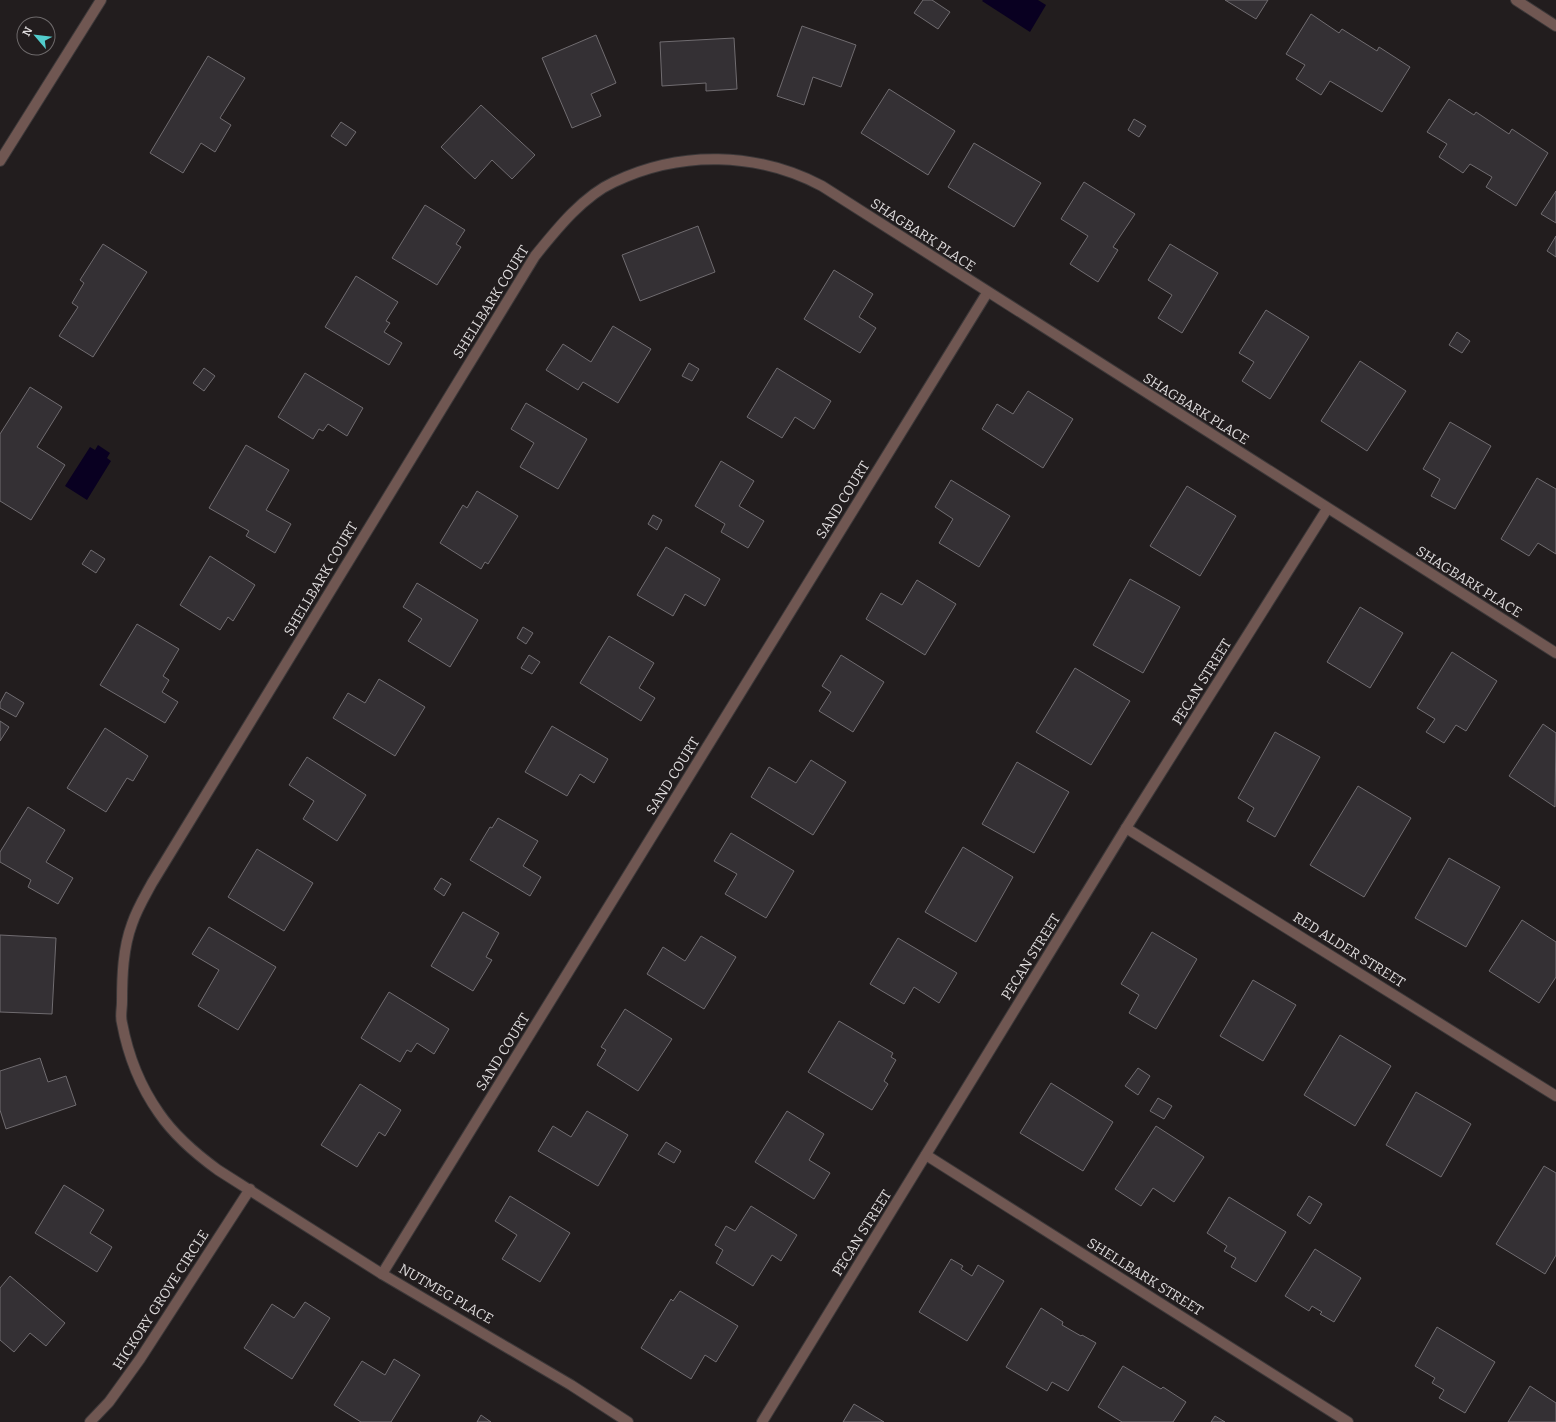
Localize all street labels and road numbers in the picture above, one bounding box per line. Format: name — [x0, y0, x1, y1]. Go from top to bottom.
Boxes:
street label: SHAGBARK PLACE — [867, 195, 979, 275]
street label: SHELLBARK COURT — [449, 242, 533, 362]
street label: SHAGBARK PLACE — [1140, 370, 1252, 448]
street label: SAND COURT — [813, 458, 873, 542]
street label: SHELLBARK COURT — [280, 519, 362, 639]
street label: SHAGBARK PLACE — [1413, 543, 1525, 621]
street label: PECAN STREET — [1169, 636, 1235, 728]
street label: SAND COURT — [643, 734, 703, 818]
street label: RED ALDER STREET — [1290, 909, 1408, 991]
street label: PECAN STREET — [998, 911, 1064, 1003]
street label: SAND COURT — [473, 1010, 533, 1094]
street label: PECAN STREET — [829, 1187, 895, 1279]
street label: HICKORY GROVE CIRCLE — [109, 1227, 213, 1373]
street label: SHELLBARK STREET — [1084, 1234, 1206, 1320]
street label: NUTMEG PLACE — [396, 1260, 496, 1328]

